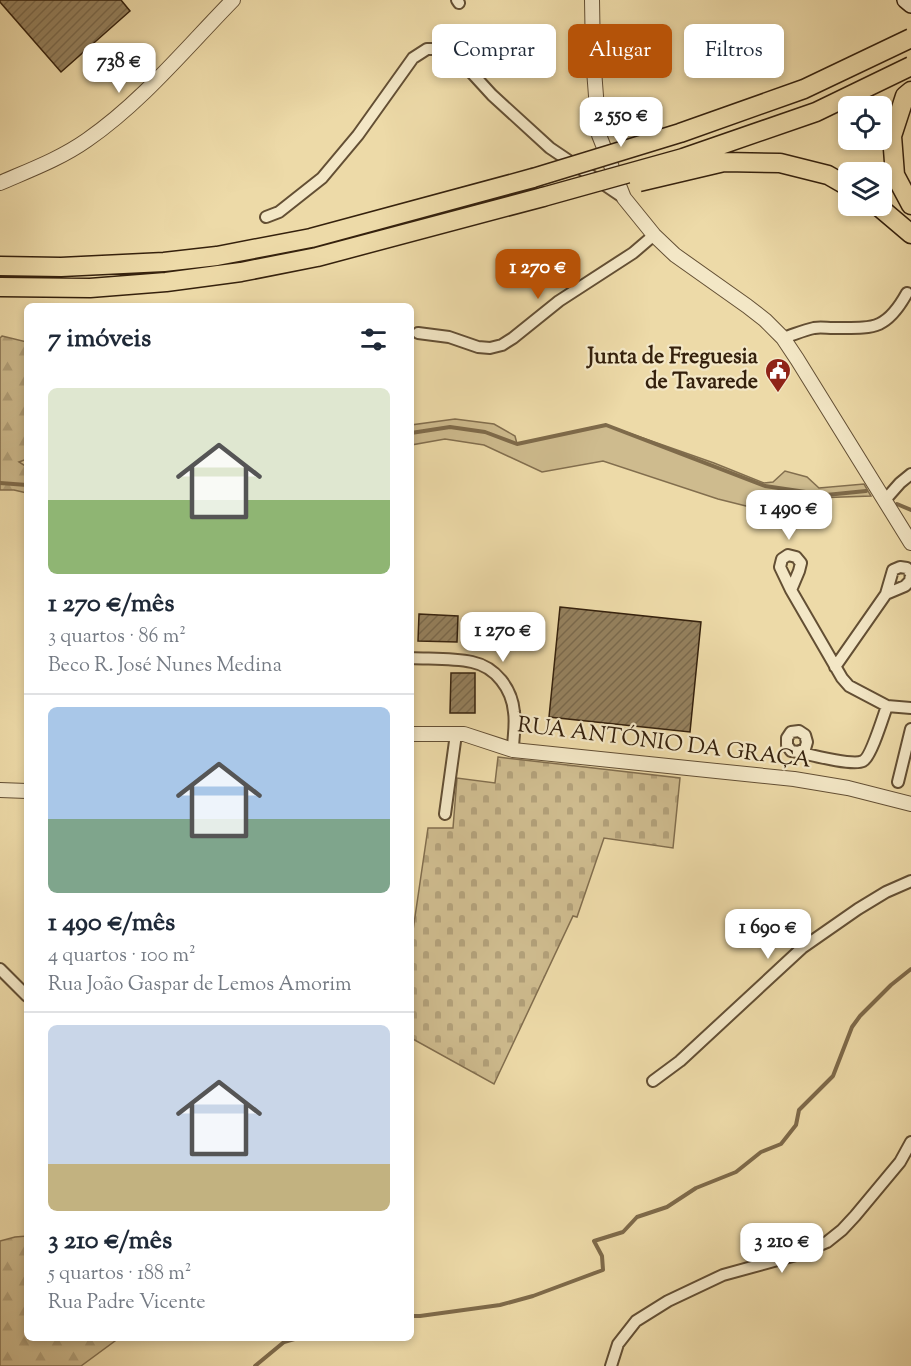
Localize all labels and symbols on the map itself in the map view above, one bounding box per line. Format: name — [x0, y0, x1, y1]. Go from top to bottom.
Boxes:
pin: 738 € — [77, 43, 161, 94]
pin: 2 550 € — [566, 97, 676, 148]
pin: 1 270 € — [483, 249, 593, 300]
place label: Junta de Freguesia de Tavarede — [586, 342, 759, 399]
public building icon: Junta de Freguesia de Tavarede — [763, 356, 793, 394]
pin: 1 490 € — [734, 490, 844, 541]
pin: 1 270 € — [448, 612, 558, 663]
street label: RUA ANTÓNIO DA GRAÇA — [515, 709, 813, 778]
pin: 1 690 € — [713, 909, 823, 960]
pin: 3 210 € — [727, 1223, 837, 1274]

